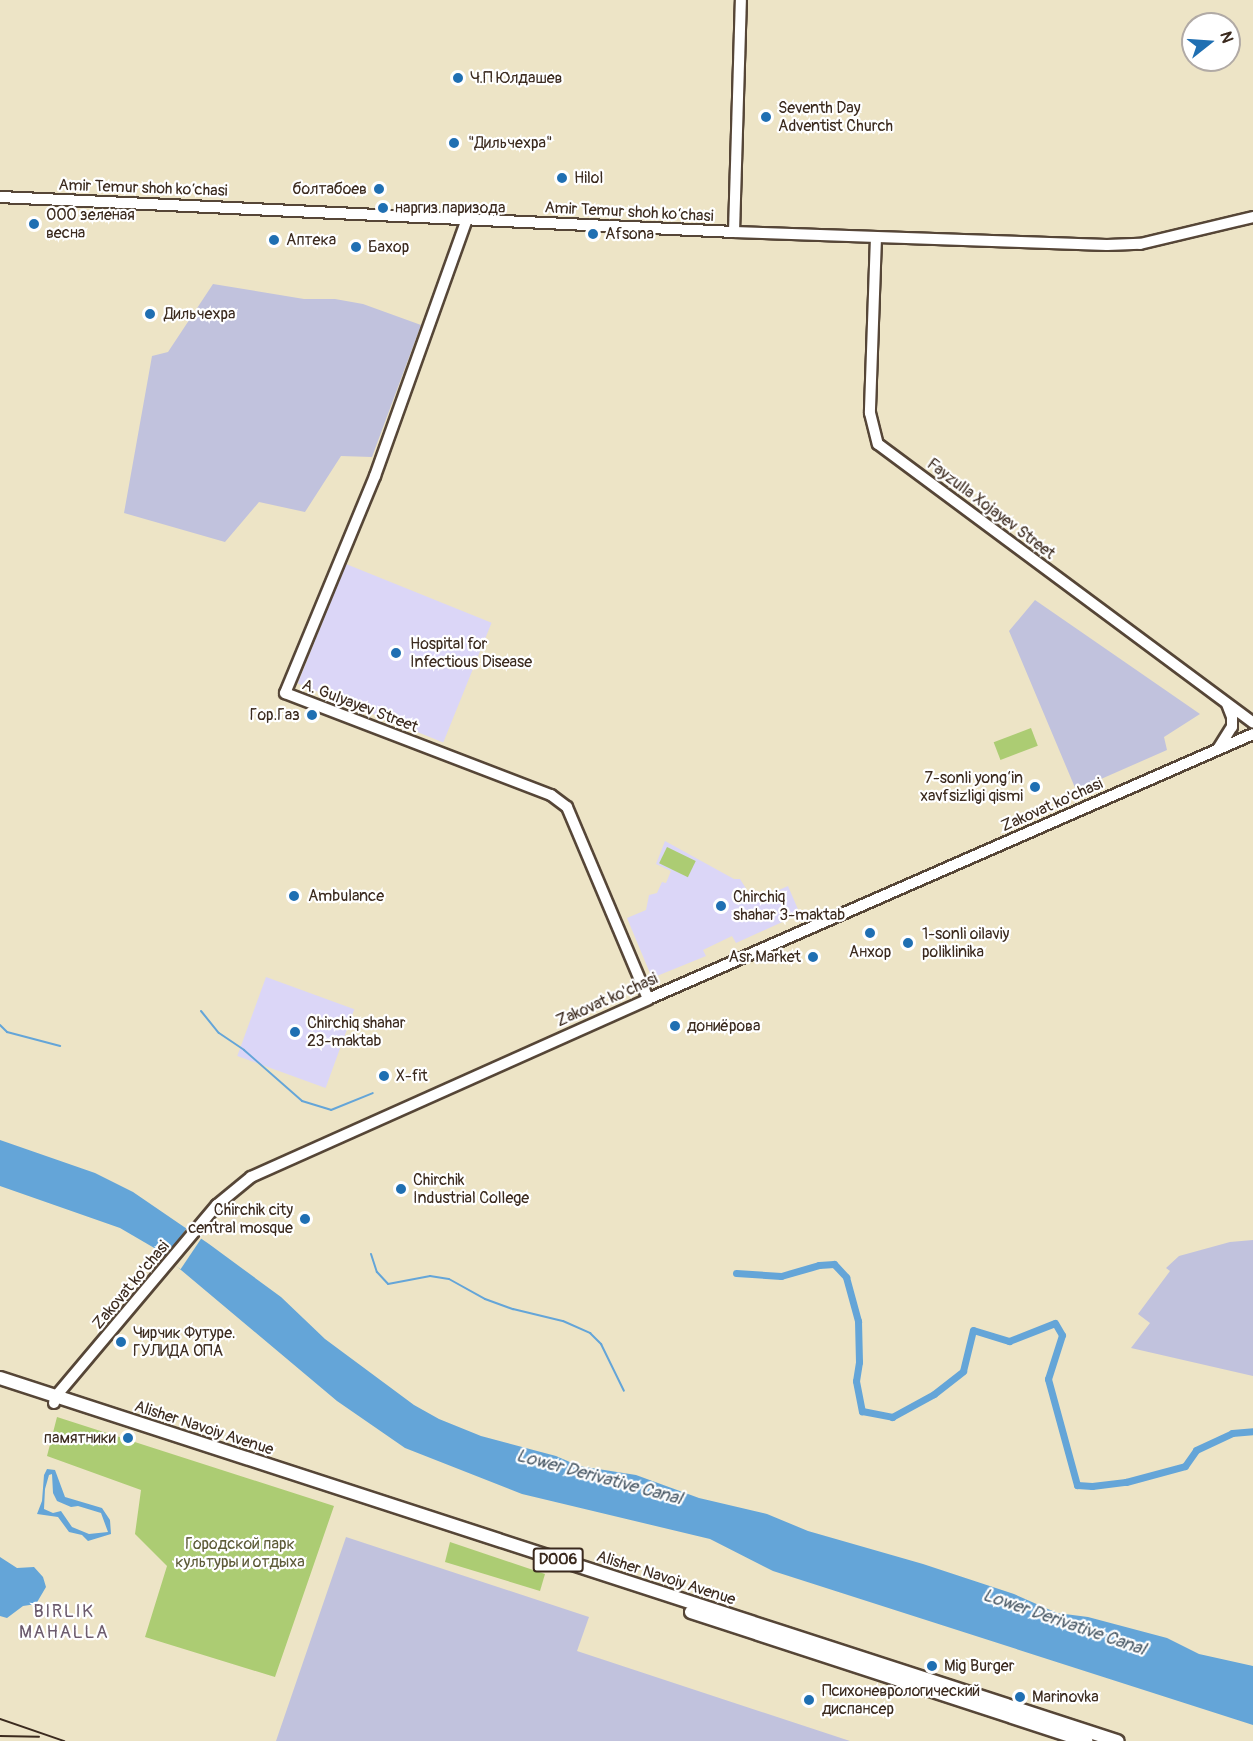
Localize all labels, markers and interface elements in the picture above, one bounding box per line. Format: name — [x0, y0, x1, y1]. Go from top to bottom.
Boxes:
north arrow — [1181, 12, 1241, 72]
text: N — [1215, 29, 1237, 45]
place label: Ч.П Юлдашев — [470, 68, 562, 88]
marker: Ч.П Юлдашев — [451, 71, 465, 85]
place label: Seventh Day Adventist Church — [778, 98, 893, 136]
marker: Seventh Day Adventist Church — [759, 110, 773, 124]
place label: "Дильчехра" — [468, 133, 552, 153]
marker: "Дильчехра" — [445, 134, 463, 152]
place label: Hilol — [574, 168, 603, 188]
marker: Hilol — [555, 171, 569, 185]
street label: Amir Temur shoh ko‘chasi — [58, 175, 228, 201]
place label: болтабоев — [292, 179, 367, 199]
marker: болтабоев — [372, 182, 386, 196]
place label: наргиз паризода — [395, 198, 505, 218]
street label: Amir Temur shoh ko‘chasi — [544, 198, 714, 226]
marker: наргиз паризода — [376, 201, 390, 215]
place label: ООО зеленая весна — [46, 205, 135, 243]
marker: ООО зеленая весна — [27, 217, 41, 231]
place label: Afsona — [605, 224, 654, 244]
marker: Afsona — [586, 227, 600, 241]
place label: Аптека — [286, 230, 336, 250]
marker: Аптека — [267, 233, 281, 247]
place label: Бахор — [368, 237, 409, 257]
marker: Бахор — [349, 240, 363, 254]
place label: Дильчехра — [164, 304, 235, 324]
marker: Дильчехра — [141, 305, 159, 323]
street label: Fayzulla Xojayev Street — [923, 455, 1059, 563]
place label: Hospital for Infectious Disease — [410, 634, 532, 672]
marker: Hospital for Infectious Disease — [387, 644, 405, 662]
street label: A. Gulyayev Street — [299, 675, 421, 737]
place label: Гор.Газ — [250, 705, 300, 725]
marker: Гор.Газ — [305, 708, 319, 722]
place label: 7-sonli yong‘in xavfsizligi qismi — [920, 768, 1023, 806]
street label: Zakovat ko'chasi — [998, 774, 1106, 836]
marker: 7-sonli yong‘in xavfsizligi qismi — [1028, 780, 1042, 794]
place label: Ambulance — [308, 886, 384, 906]
marker: Ambulance — [285, 887, 303, 905]
place label: Chirchiq shahar 3-maktab — [733, 887, 845, 925]
marker: Chirchiq shahar 3-maktab — [714, 899, 728, 913]
place label: 1-sonli oilaviy poliklinika — [922, 924, 1009, 962]
marker: Анхор — [863, 926, 877, 940]
marker: 1-sonli oilaviy poliklinika — [899, 934, 917, 952]
place label: Анхор — [849, 942, 891, 962]
place label: Asr Market — [729, 947, 801, 967]
marker: Asr Market — [806, 950, 820, 964]
street label: Zakovat ko'chasi — [553, 969, 661, 1031]
place label: Chirchiq shahar 23-maktab — [307, 1013, 405, 1051]
place label: дониёрова — [687, 1016, 760, 1036]
marker: дониёрова — [668, 1019, 682, 1033]
marker: Chirchiq shahar 23-maktab — [288, 1025, 302, 1039]
place label: X-fit — [396, 1066, 428, 1086]
marker: X-fit — [377, 1069, 391, 1083]
place label: Chirchik Industrial College — [413, 1170, 529, 1208]
marker: Chirchik Industrial College — [394, 1182, 408, 1196]
place label: Chirchik city central mosque — [188, 1200, 293, 1238]
marker: Chirchik city central mosque — [298, 1212, 312, 1226]
street label: Zakovat ko'chasi — [89, 1237, 173, 1333]
place label: Чирчик Футуре. ГУЛИДА ОПА — [133, 1323, 236, 1361]
marker: Чирчик Футуре. ГУЛИДА ОПА — [114, 1335, 128, 1349]
street label: Alisher Navoiy Avenue — [132, 1396, 276, 1460]
place label: памятники — [44, 1428, 116, 1448]
marker: памятники — [121, 1431, 135, 1445]
water label: Lower Derivative Canal — [514, 1445, 684, 1511]
park label: Городской парк культуры и отдыха — [175, 1534, 305, 1572]
street label: Alisher Navoiy Avenue — [594, 1546, 738, 1610]
road number: D006 — [532, 1548, 584, 1572]
water label: Lower Derivative Canal — [980, 1585, 1148, 1661]
district label: BIRLIK MAHALLA — [19, 1602, 109, 1644]
place label: Mig Burger — [944, 1656, 1014, 1676]
marker: Mig Burger — [925, 1659, 939, 1673]
place label: Психоневрологический диспансер — [822, 1681, 980, 1719]
place label: Marinovka — [1032, 1687, 1099, 1707]
marker: Marinovka — [1013, 1690, 1027, 1704]
marker: Психоневрологический диспансер — [800, 1691, 818, 1709]

